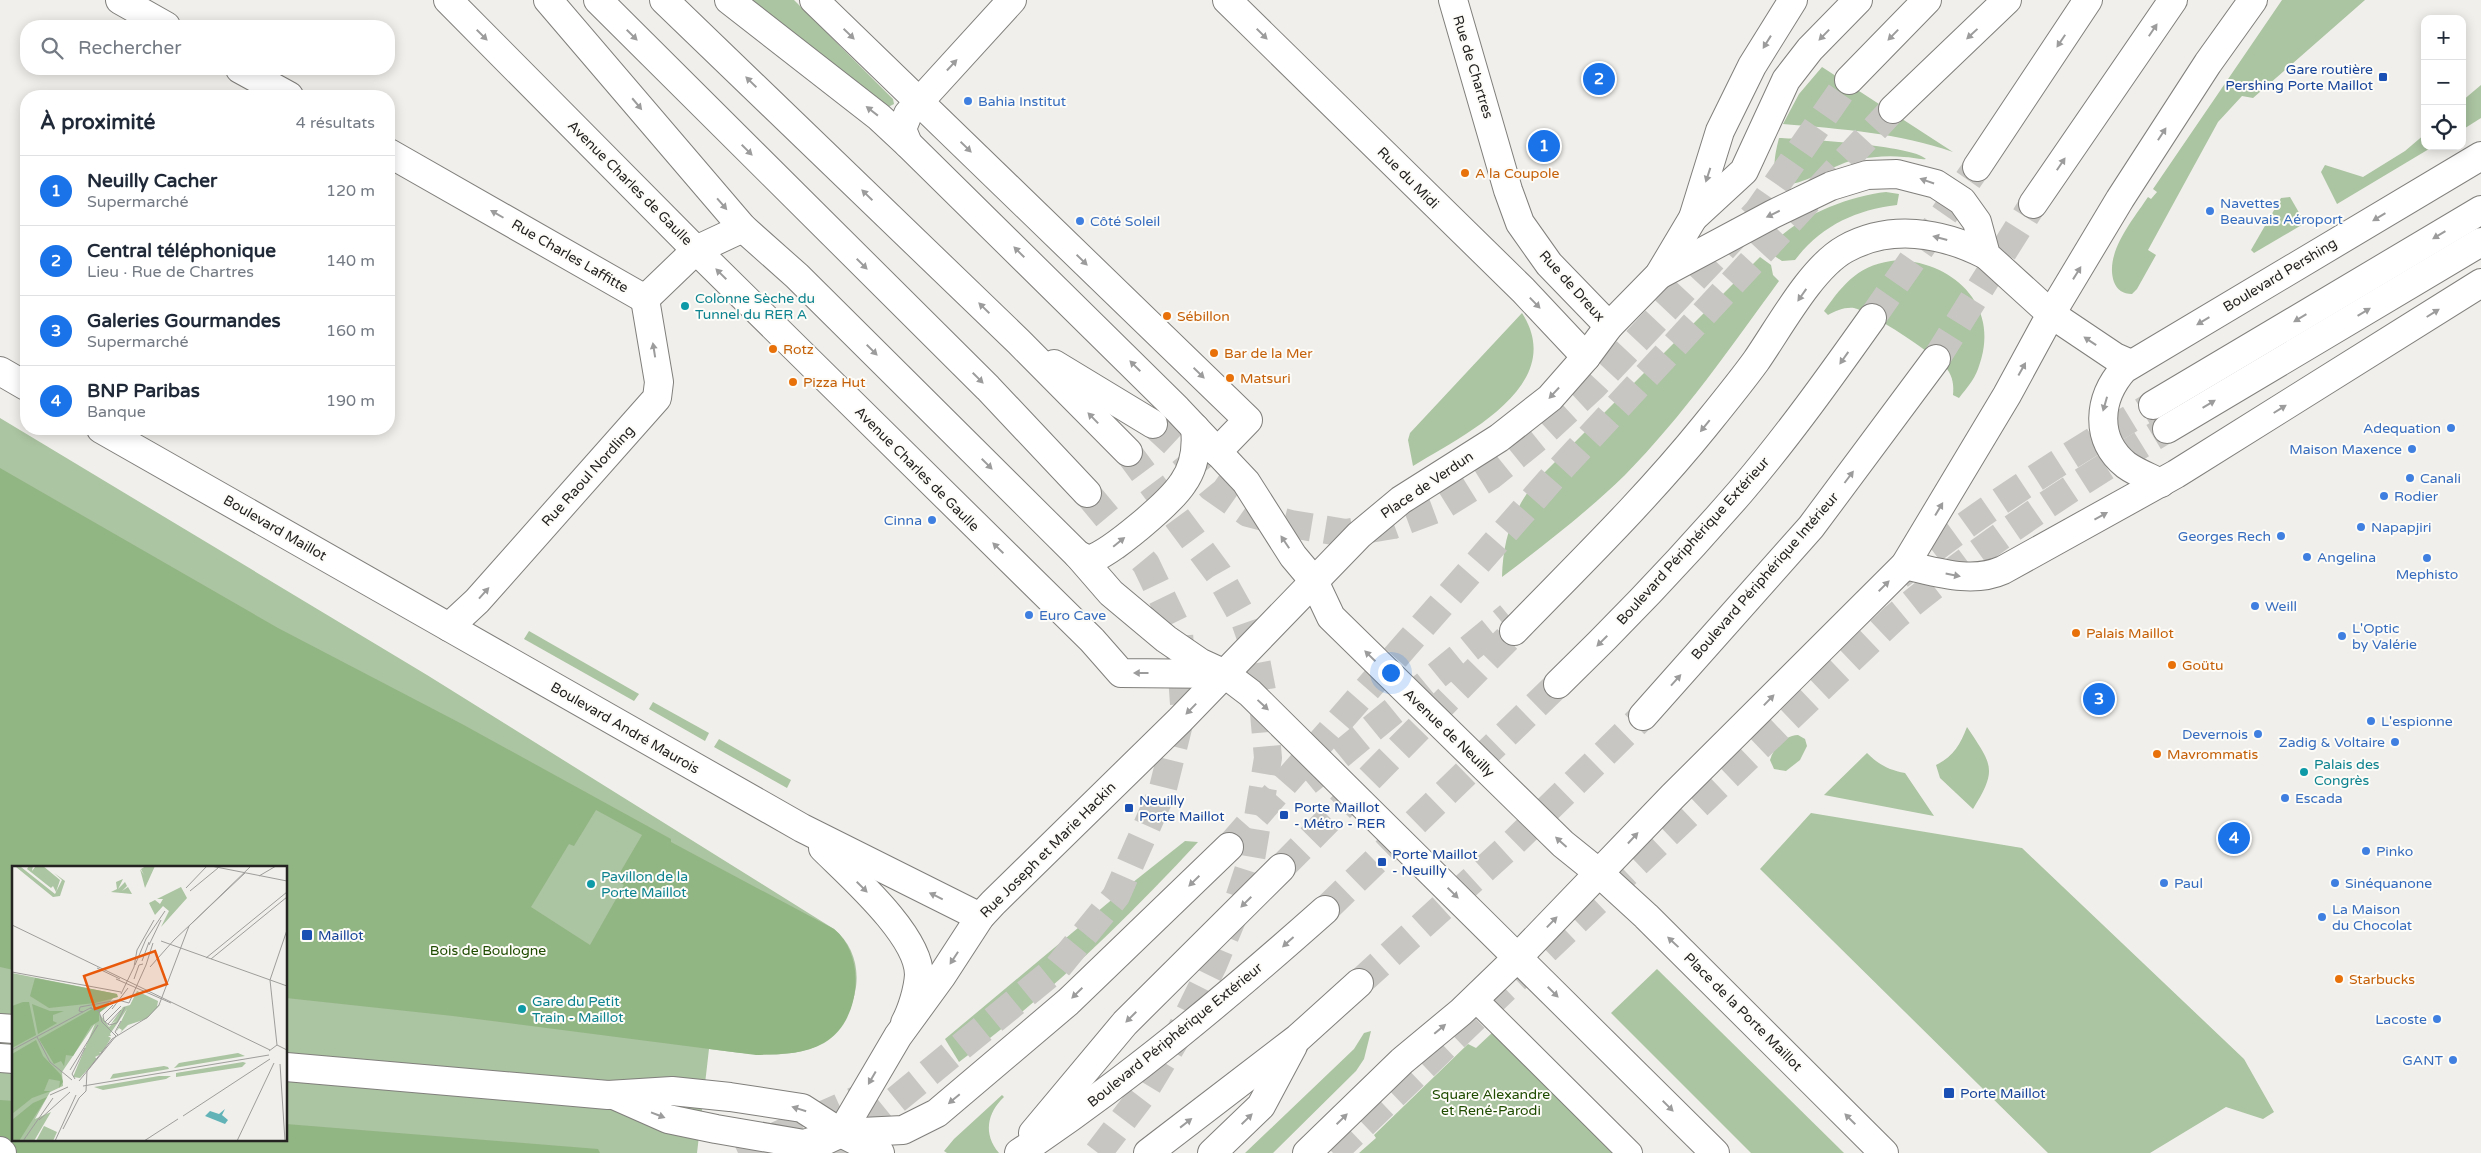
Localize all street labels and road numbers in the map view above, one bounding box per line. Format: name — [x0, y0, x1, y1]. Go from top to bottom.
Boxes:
street label: Rue de Chartres — [1449, 13, 1497, 121]
street label: Avenue Charles de Gaulle — [564, 117, 696, 249]
street label: Rue du Midi — [1374, 144, 1442, 212]
street label: Rue Charles Laffitte — [509, 216, 631, 296]
street label: Boulevard Pershing — [2220, 234, 2340, 316]
street label: Rue de Dreux — [1536, 247, 1608, 325]
street label: Avenue Charles de Gaulle — [851, 403, 983, 535]
street label: Rue Raoul Nordling — [538, 422, 638, 530]
street label: Place de Verdun — [1377, 448, 1477, 522]
street label: Boulevard Périphérique Extérieur — [1613, 453, 1773, 629]
street label: Boulevard Périphérique Intérieur — [1688, 488, 1843, 663]
street label: Boulevard Maillot — [220, 492, 330, 565]
street label: Boulevard André Maurois — [548, 678, 703, 778]
street label: Avenue de Neuilly — [1400, 685, 1498, 781]
street label: Rue Joseph et Marie Hackin — [977, 779, 1119, 921]
street label: Place de la Porte Maillot — [1680, 949, 1806, 1075]
street label: Boulevard Périphérique Extérieur — [1084, 959, 1266, 1111]

